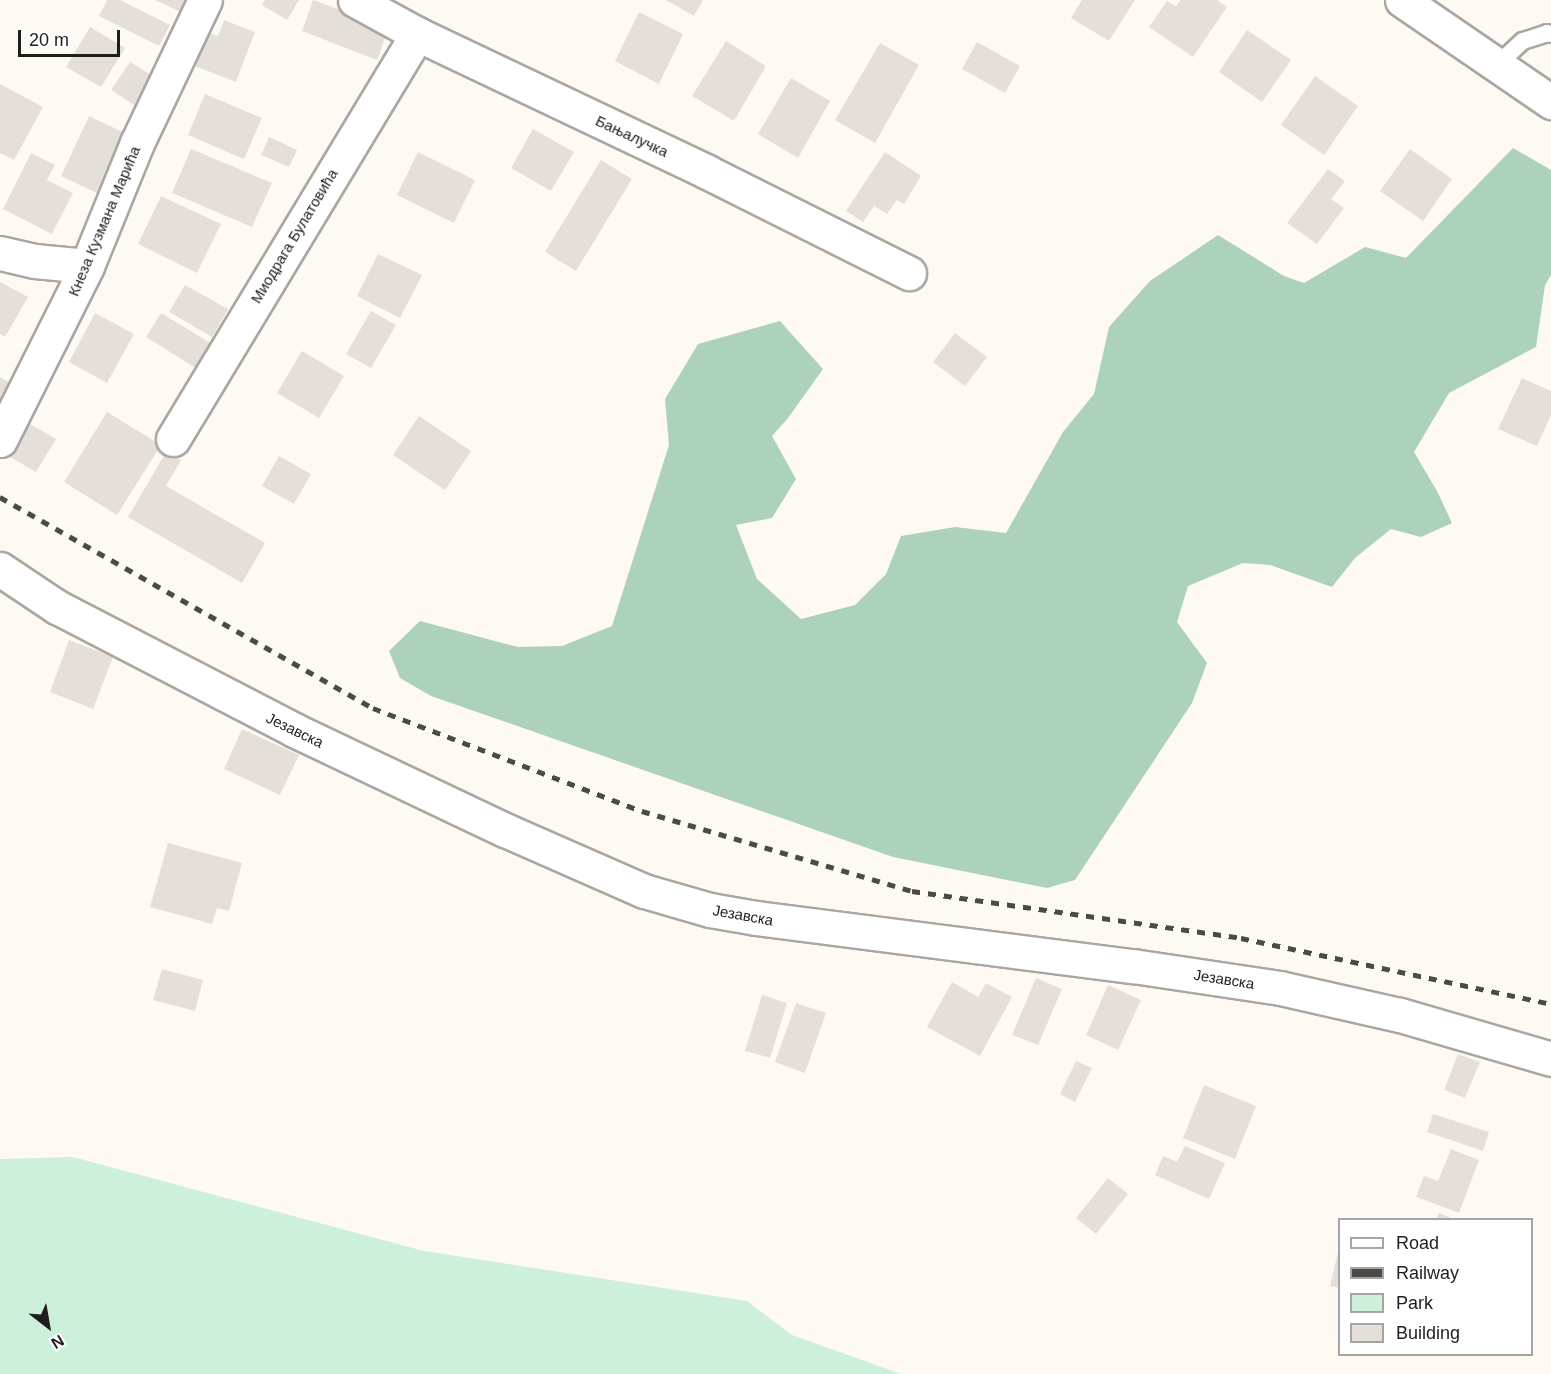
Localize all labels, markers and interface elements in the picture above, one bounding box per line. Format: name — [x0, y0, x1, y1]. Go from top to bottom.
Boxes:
scale bar — [21, 18, 123, 56]
text: 20 m — [29, 30, 69, 50]
street label: Бањалучка — [593, 111, 671, 161]
street label: Кнеза Кузмана Марића — [64, 143, 144, 299]
street label: Миодрага Булатовића — [247, 166, 341, 306]
street label: Језавска — [264, 708, 326, 752]
street label: Језавска — [711, 901, 775, 929]
street label: Језавска — [1192, 965, 1256, 993]
legend — [1338, 1218, 1533, 1356]
text: Road — [1396, 1233, 1439, 1253]
text: Railway — [1396, 1263, 1459, 1283]
text: Park — [1396, 1293, 1433, 1313]
north arrow — [18, 1296, 78, 1356]
text: Building — [1396, 1323, 1460, 1343]
text: N — [48, 1332, 67, 1352]

